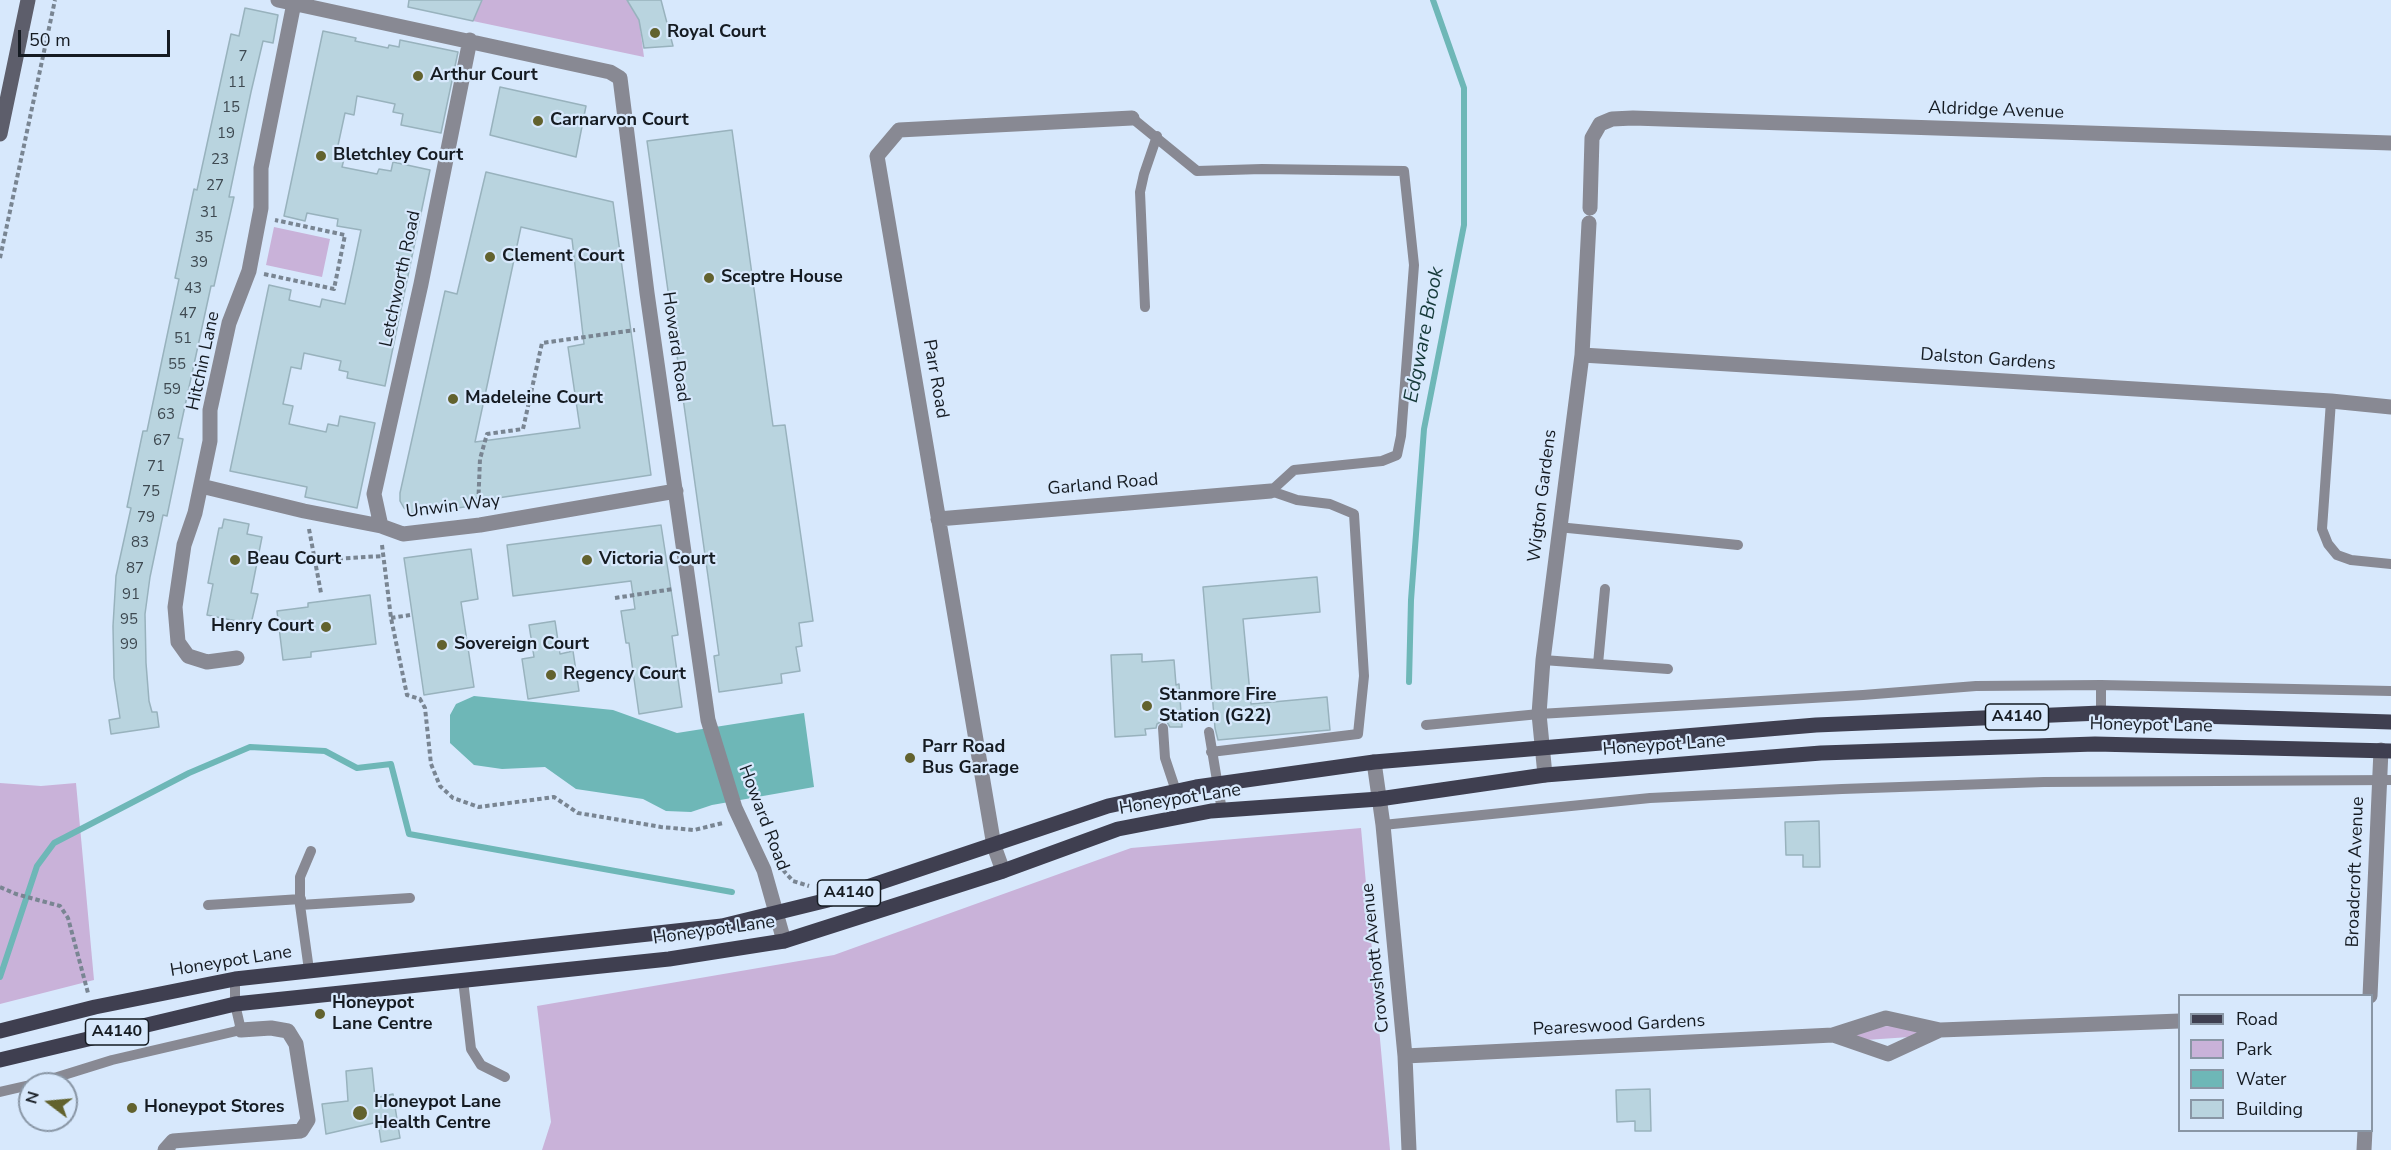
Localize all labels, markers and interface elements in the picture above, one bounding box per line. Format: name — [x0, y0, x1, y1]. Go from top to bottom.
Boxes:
scale bar — [21, 18, 172, 56]
place label: Royal Court — [667, 22, 766, 44]
marker: Royal Court — [648, 26, 662, 40]
text: 50 m — [29, 28, 71, 52]
house number: 7 — [239, 48, 247, 66]
place label: Arthur Court — [430, 65, 538, 87]
marker: Arthur Court — [411, 69, 425, 83]
house number: 11 — [228, 74, 246, 92]
street label: Aldridge Avenue — [1928, 98, 2064, 124]
house number: 15 — [222, 99, 240, 117]
place label: Carnarvon Court — [550, 110, 689, 132]
marker: Carnarvon Court — [531, 114, 545, 128]
house number: 19 — [217, 125, 235, 143]
place label: Bletchley Court — [333, 145, 463, 167]
marker: Bletchley Court — [314, 149, 328, 163]
house number: 23 — [211, 151, 229, 169]
house number: 27 — [206, 177, 224, 195]
house number: 31 — [200, 204, 218, 222]
street label: Letchworth Road — [376, 209, 426, 349]
house number: 35 — [195, 229, 213, 247]
place label: Clement Court — [502, 246, 624, 268]
marker: Clement Court — [483, 250, 497, 264]
house number: 39 — [190, 254, 208, 272]
water label: Edgware Brook — [1400, 265, 1450, 405]
place label: Sceptre House — [721, 267, 843, 289]
marker: Sceptre House — [702, 271, 716, 285]
house number: 43 — [184, 280, 202, 298]
street label: Howard Road — [657, 290, 693, 404]
house number: 47 — [179, 305, 197, 323]
street label: Hitchin Lane — [183, 309, 225, 413]
house number: 51 — [174, 330, 192, 348]
street label: Parr Road — [917, 338, 953, 420]
street label: Dalston Gardens — [1920, 344, 2056, 376]
house number: 55 — [168, 356, 186, 374]
house number: 59 — [163, 381, 181, 399]
place label: Madeleine Court — [465, 388, 603, 410]
marker: Madeleine Court — [446, 392, 460, 406]
house number: 63 — [157, 406, 175, 424]
street label: Wigton Gardens — [1524, 428, 1562, 564]
house number: 67 — [153, 432, 171, 450]
house number: 71 — [147, 458, 165, 476]
street label: Garland Road — [1047, 469, 1159, 501]
house number: 75 — [142, 483, 160, 501]
street label: Unwin Way — [405, 490, 501, 524]
house number: 79 — [137, 509, 155, 527]
house number: 83 — [131, 534, 149, 552]
place label: Beau Court — [247, 549, 341, 571]
place label: Victoria Court — [599, 549, 715, 571]
marker: Beau Court — [228, 553, 242, 567]
marker: Victoria Court — [580, 553, 594, 567]
house number: 87 — [126, 560, 144, 578]
house number: 91 — [122, 586, 140, 604]
house number: 95 — [120, 611, 138, 629]
place label: Henry Court — [211, 616, 314, 638]
marker: Henry Court — [319, 620, 333, 634]
place label: Sovereign Court — [454, 634, 589, 656]
house number: 99 — [120, 636, 138, 654]
marker: Sovereign Court — [435, 638, 449, 652]
place label: Regency Court — [563, 664, 686, 686]
marker: Regency Court — [544, 668, 558, 682]
place label: Stanmore Fire Station (G22) — [1159, 685, 1277, 728]
marker: Stanmore Fire Station (G22) — [1140, 699, 1154, 713]
road number: A4140 — [1986, 704, 2048, 730]
street label: Honeypot Lane — [2089, 714, 2213, 738]
street label: Honeypot Lane — [1602, 731, 1726, 761]
place label: Parr Road Bus Garage — [922, 737, 1019, 780]
marker: Parr Road Bus Garage — [903, 751, 917, 765]
street label: Howard Road — [733, 762, 793, 874]
street label: Honeypot Lane — [1118, 780, 1242, 820]
street label: Broadcroft Avenue — [2343, 796, 2369, 948]
road number: A4140 — [818, 880, 880, 906]
street label: Crowshott Avenue — [1357, 882, 1395, 1034]
street label: Honeypot Lane — [652, 912, 776, 950]
street label: Honeypot Lane — [169, 942, 293, 982]
place label: Honeypot Lane Centre — [332, 993, 433, 1036]
legend — [2178, 994, 2373, 1132]
marker: Honeypot Lane Centre — [313, 1007, 327, 1021]
text: Road — [2236, 1007, 2278, 1031]
street label: Peareswood Gardens — [1532, 1011, 1706, 1041]
road number: A4140 — [86, 1019, 148, 1045]
text: Park — [2236, 1037, 2272, 1061]
text: Water — [2236, 1067, 2287, 1091]
north arrow — [18, 1072, 78, 1132]
text: N — [20, 1089, 45, 1106]
place label: Honeypot Lane Health Centre — [374, 1092, 501, 1134]
place label: Honeypot Stores — [144, 1097, 285, 1119]
text: Building — [2236, 1097, 2303, 1121]
marker: Honeypot Stores — [125, 1101, 139, 1115]
marker: Honeypot Lane Health Centre — [351, 1104, 369, 1122]

